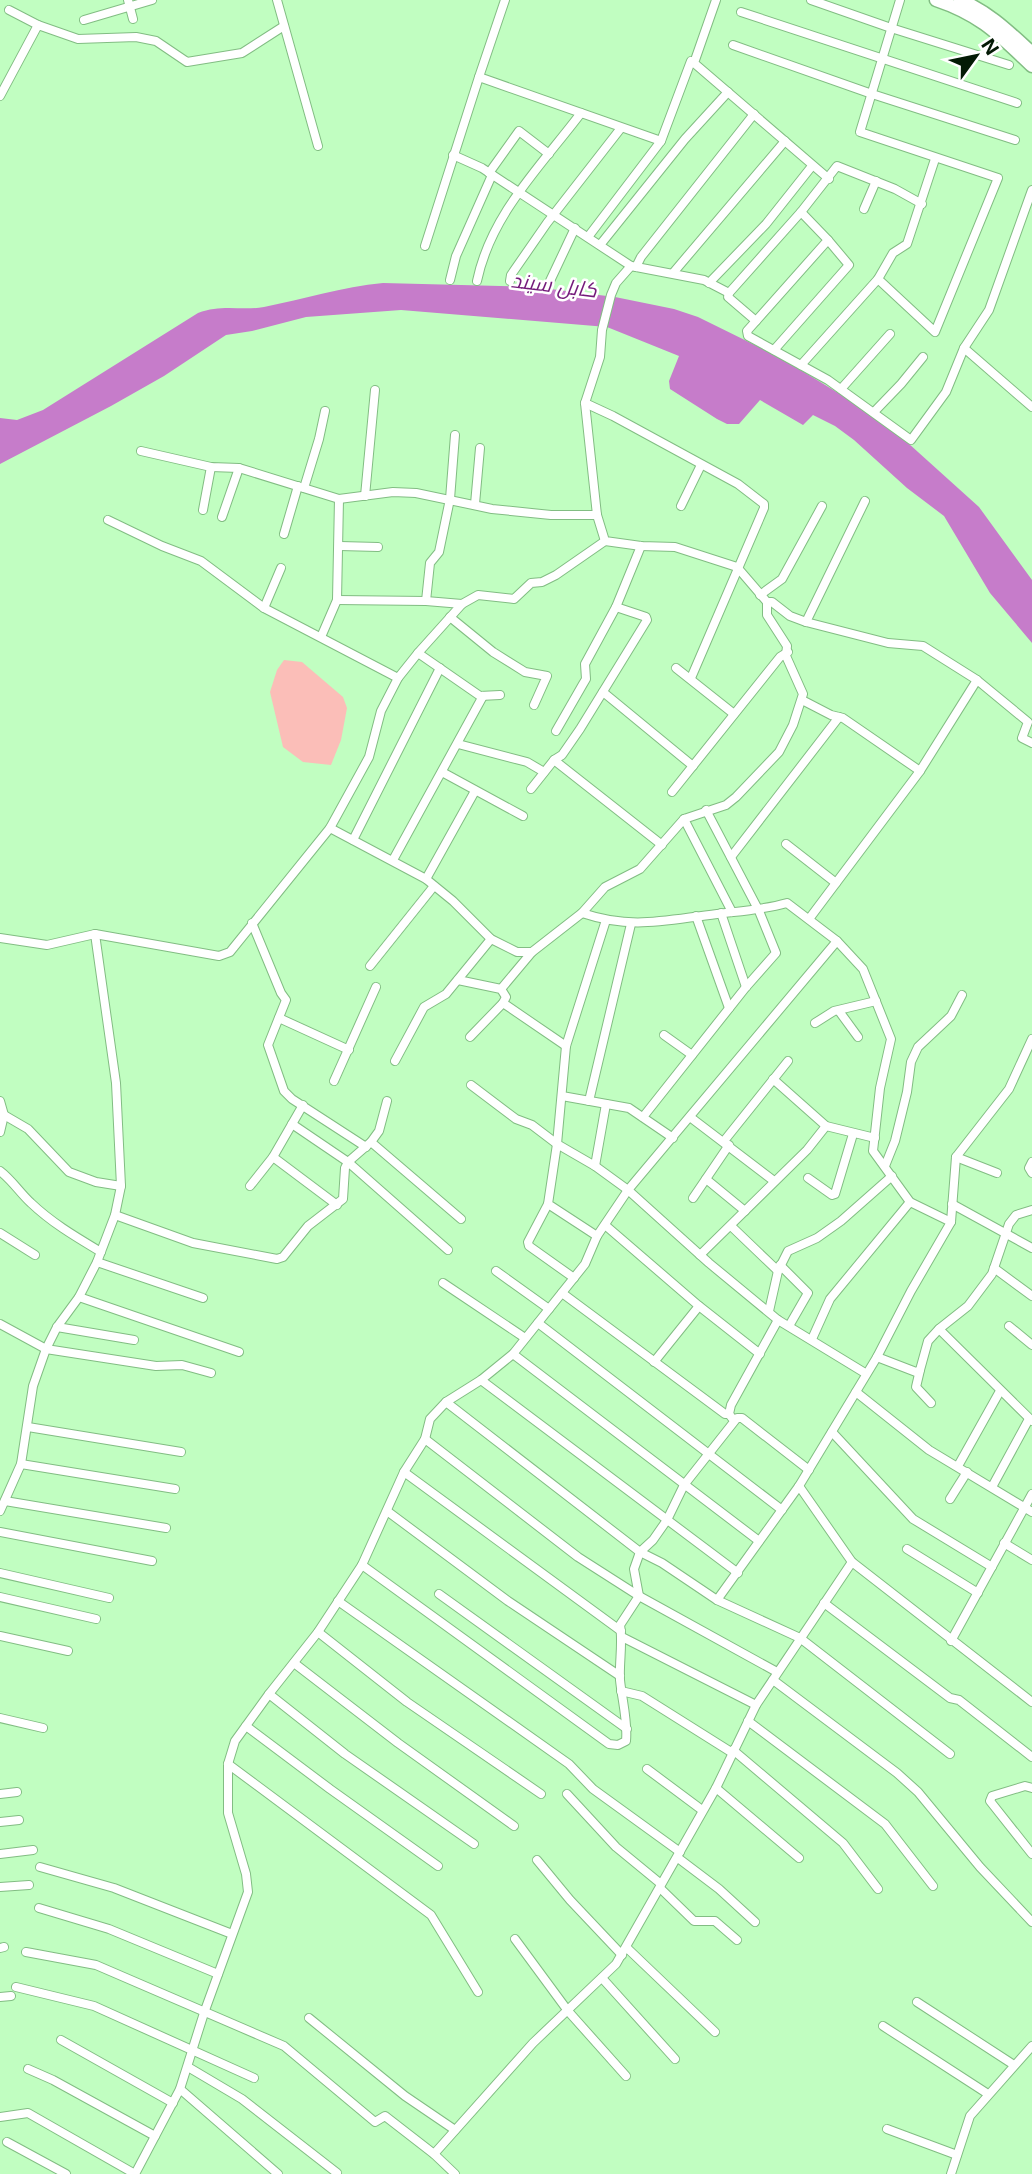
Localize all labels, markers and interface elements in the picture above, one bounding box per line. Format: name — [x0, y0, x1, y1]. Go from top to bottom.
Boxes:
north arrow — [941, 21, 1011, 91]
text: N — [976, 35, 1003, 59]
water label: کابل سيند — [509, 267, 598, 304]

